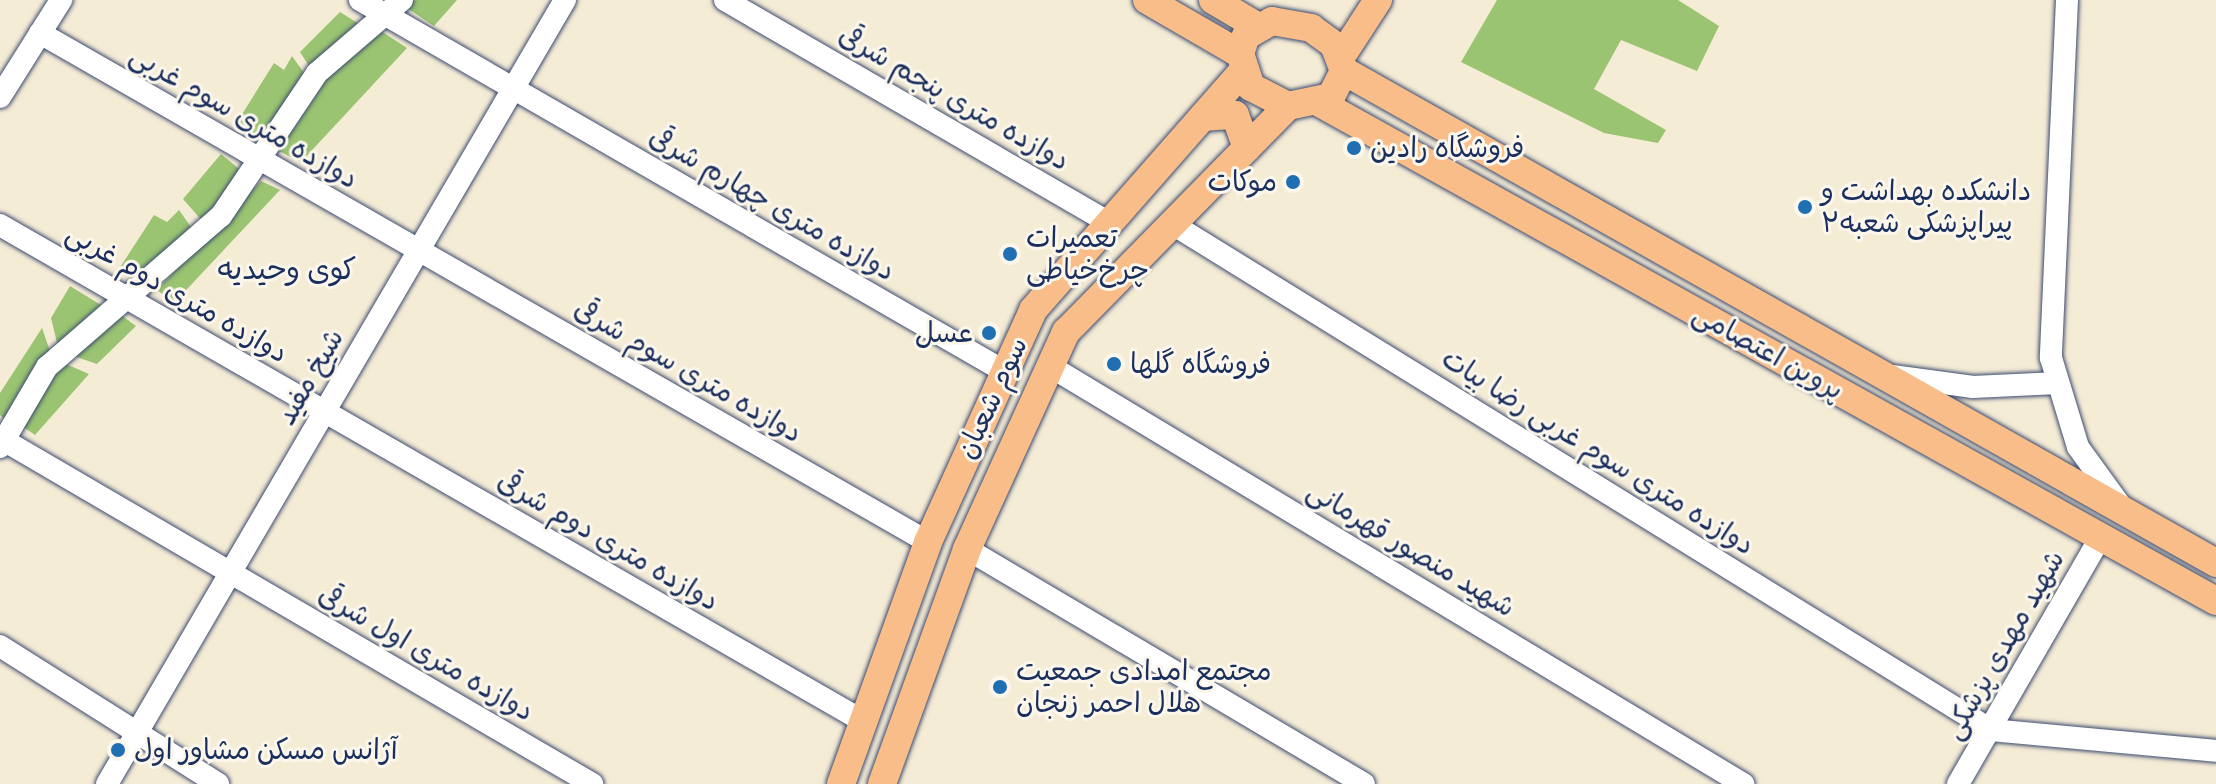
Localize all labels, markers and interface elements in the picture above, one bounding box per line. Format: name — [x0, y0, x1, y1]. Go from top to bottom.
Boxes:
street label: دوازده متری پنجم شرقی — [833, 18, 1075, 178]
street label: دوازده متری سوم غربی — [124, 38, 364, 196]
street label: دوازده متری چهارم شرقی — [643, 120, 901, 288]
place label: فروشگاه رادین — [1370, 131, 1524, 165]
marker: فروشگاه رادین — [1345, 139, 1363, 157]
place label: موکات — [1207, 165, 1277, 199]
marker: موکات — [1284, 173, 1302, 191]
place label: دانشکده بهداشت و پیراپزشکى شعبه۲ — [1821, 174, 2031, 240]
marker: دانشکده بهداشت و پیراپزشکى شعبه۲ — [1796, 198, 1814, 216]
street label: دوازده متری دوم غربی — [60, 216, 294, 370]
place label: تعمیرات چرخ‌خیاطی — [1026, 221, 1149, 287]
marker: تعمیرات چرخ‌خیاطی — [1001, 245, 1019, 263]
district label: کوی وحیدیه — [218, 251, 356, 287]
street label: دوازده متری سوم شرقی — [568, 292, 808, 450]
street label: پروین اعتصامی — [1687, 297, 1849, 407]
place label: عسل — [915, 316, 973, 350]
street label: شیخ مفید — [269, 323, 351, 431]
marker: عسل — [980, 324, 998, 342]
street label: سوم شعبان — [949, 332, 1035, 464]
street label: دوازده متری سوم غربی رضا بیات — [1435, 342, 1761, 562]
place label: فروشگاه گلها — [1130, 347, 1271, 381]
marker: فروشگاه گلها — [1105, 355, 1123, 373]
street label: دوازده متری دوم شرقی — [491, 464, 725, 618]
street label: شهید منصور قهرمانی — [1301, 474, 1521, 624]
street label: شهید مهدی پزشکی — [1936, 544, 2072, 746]
street label: دوازده متری اول شرقی — [312, 578, 540, 728]
place label: مجتمع امدادی جمعیت هلال احمر زنجان — [1016, 654, 1272, 720]
marker: مجتمع امدادی جمعیت هلال احمر زنجان — [991, 678, 1009, 696]
place label: آژانس مسکن مشاور اول — [134, 733, 398, 767]
marker: آژانس مسکن مشاور اول — [109, 741, 127, 759]

